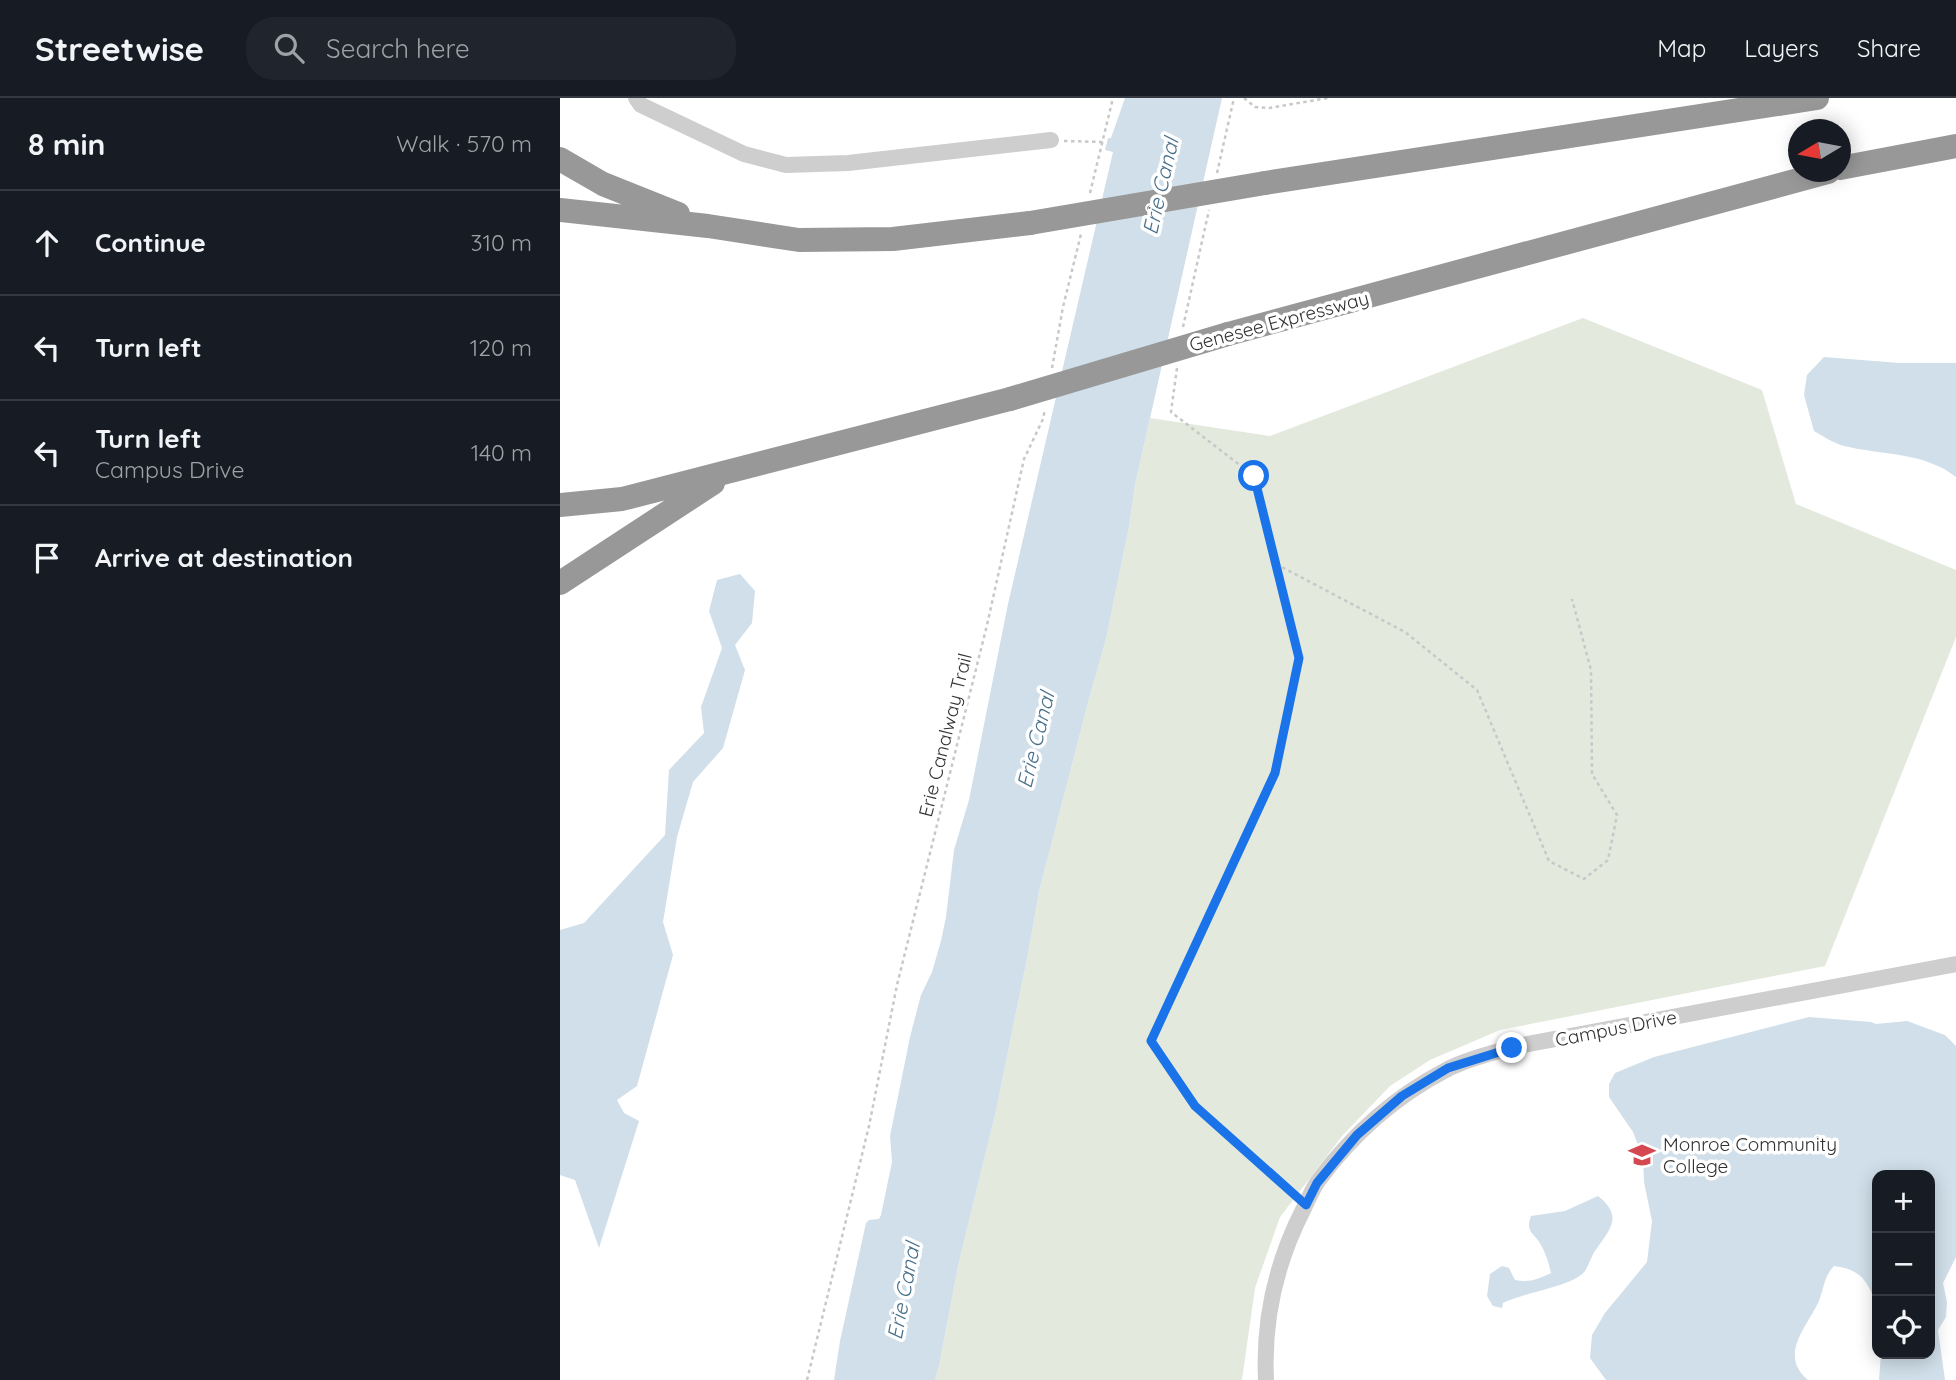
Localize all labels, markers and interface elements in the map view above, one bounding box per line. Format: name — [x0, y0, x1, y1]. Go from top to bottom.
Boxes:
search box — [246, 17, 736, 80]
text: Streetwise — [35, 28, 204, 69]
icon: search — [270, 29, 308, 67]
text: Search here — [326, 32, 470, 65]
text: Map — [1657, 33, 1706, 63]
text: Layers — [1744, 33, 1819, 63]
text: Share — [1857, 33, 1921, 63]
north arrow — [1788, 119, 1851, 182]
text: 8 min — [28, 125, 105, 163]
text: Walk · 570 m — [396, 129, 532, 158]
water label: Erie Canal — [1136, 133, 1184, 237]
icon: ahead — [28, 224, 66, 262]
text: Continue — [95, 226, 206, 259]
text: 310 m — [470, 228, 532, 257]
street label: Genesee Expressway — [1187, 285, 1371, 357]
icon: left — [28, 329, 66, 367]
text: Turn left — [95, 331, 202, 364]
text: 120 m — [470, 333, 532, 362]
text: Turn left — [95, 422, 202, 455]
icon: left — [28, 434, 66, 472]
text: 140 m — [471, 438, 532, 467]
text: Campus Drive — [95, 455, 244, 484]
route start — [1238, 460, 1269, 491]
icon: arrive — [28, 539, 66, 577]
text: Arrive at destination — [95, 541, 353, 574]
street label: Erie Canalway Trail — [913, 651, 977, 819]
water label: Erie Canal — [1011, 687, 1060, 791]
street label: Campus Drive — [1553, 1004, 1679, 1052]
route end — [1496, 1032, 1527, 1063]
place label: Monroe Community College — [1663, 1132, 1837, 1178]
school or university icon: Monroe Community College — [1627, 1140, 1657, 1170]
map controls — [1872, 1170, 1935, 1359]
button: + — [1872, 1170, 1935, 1233]
button: − — [1872, 1233, 1935, 1296]
water label: Erie Canal — [881, 1238, 926, 1342]
button: locate — [1872, 1296, 1935, 1359]

